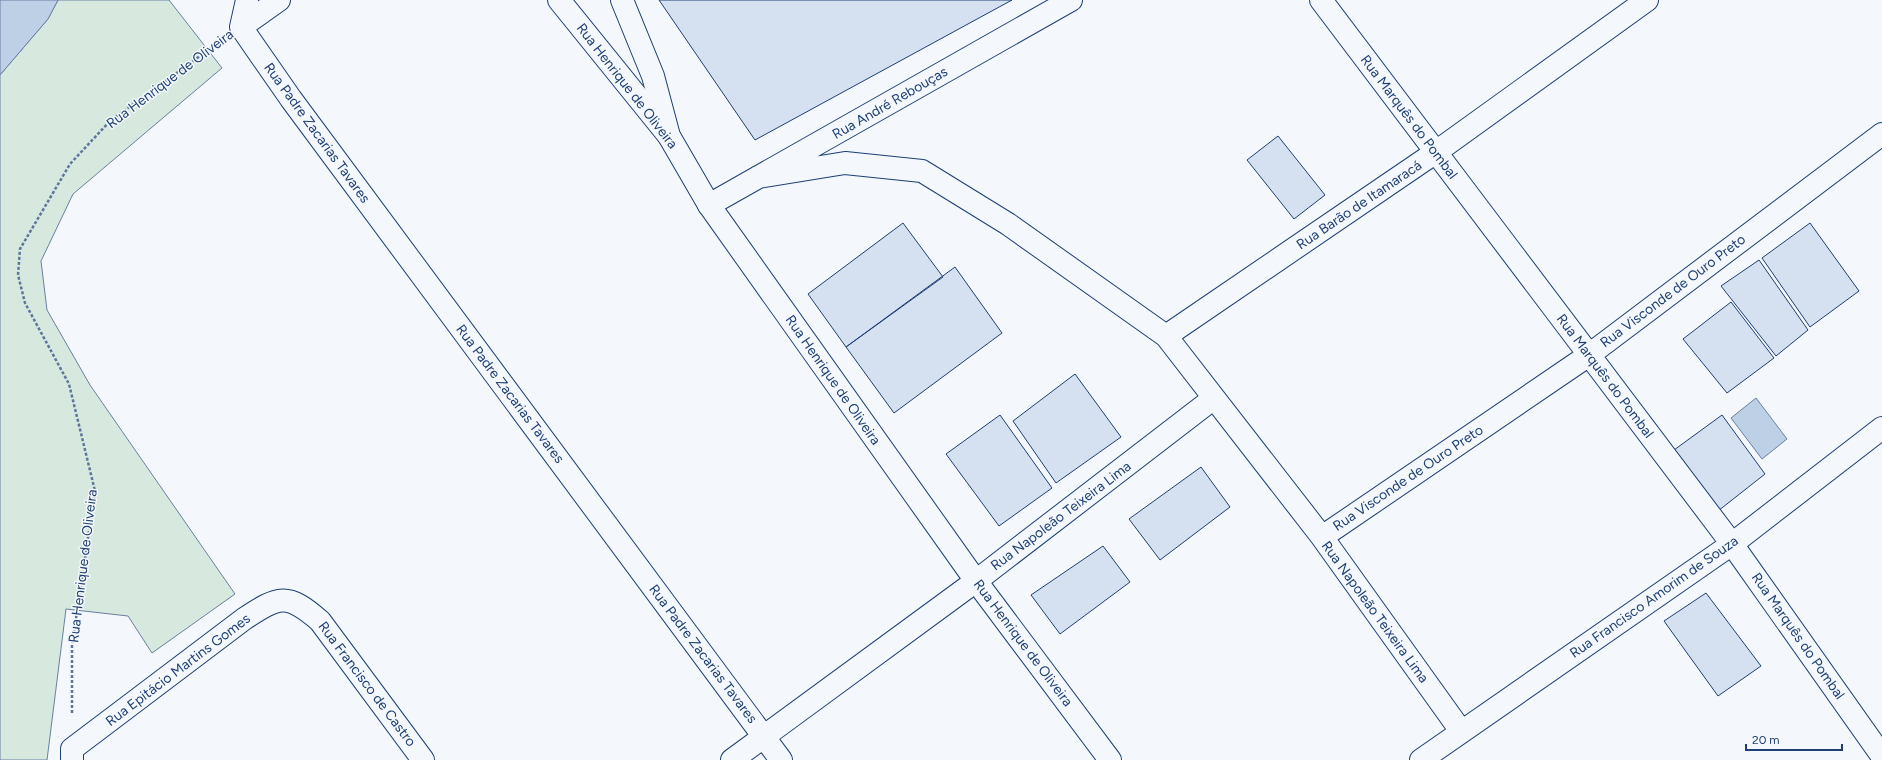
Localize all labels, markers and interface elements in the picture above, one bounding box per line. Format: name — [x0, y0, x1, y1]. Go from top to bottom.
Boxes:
street label: Rua Henrique de Oliveira — [573, 20, 681, 152]
street label: Rua Henrique de Oliveira — [103, 26, 237, 132]
street label: Rua Marquês do Pombal — [1357, 52, 1461, 182]
street label: Rua Padre Zacarias Tavares — [260, 60, 374, 206]
street label: Rua André Rebouças — [829, 63, 951, 143]
street label: Rua Barão de Itamaracá — [1293, 157, 1425, 253]
street label: Rua Visconde de Ouro Preto — [1597, 231, 1749, 351]
street label: Rua Marquês do Pombal — [1553, 311, 1657, 441]
street label: Rua Henrique de Oliveira — [782, 312, 884, 448]
street label: Rua Padre Zacarias Tavares — [452, 321, 568, 467]
street label: Rua Visconde de Ouro Preto — [1330, 421, 1486, 535]
street label: Rua Napoleão Teixeira Lima — [988, 458, 1134, 574]
street label: Rua Henrique de Oliveira — [65, 488, 101, 644]
street label: Rua Francisco Amorim de Souza — [1567, 532, 1741, 662]
street label: Rua Napoleão Teixeira Lima — [1318, 538, 1432, 686]
street label: Rua Marquês do Pombal — [1748, 569, 1848, 703]
street label: Rua Henrique de Oliveira — [970, 576, 1076, 710]
street label: Rua Padre Zacarias Tavares — [645, 581, 761, 727]
street label: Rua Epitácio Martins Gomes — [102, 610, 254, 730]
street label: Rua Francisco de Castro — [314, 618, 420, 750]
scale bar — [1746, 726, 1842, 752]
text: 20 m — [1752, 733, 1780, 747]

